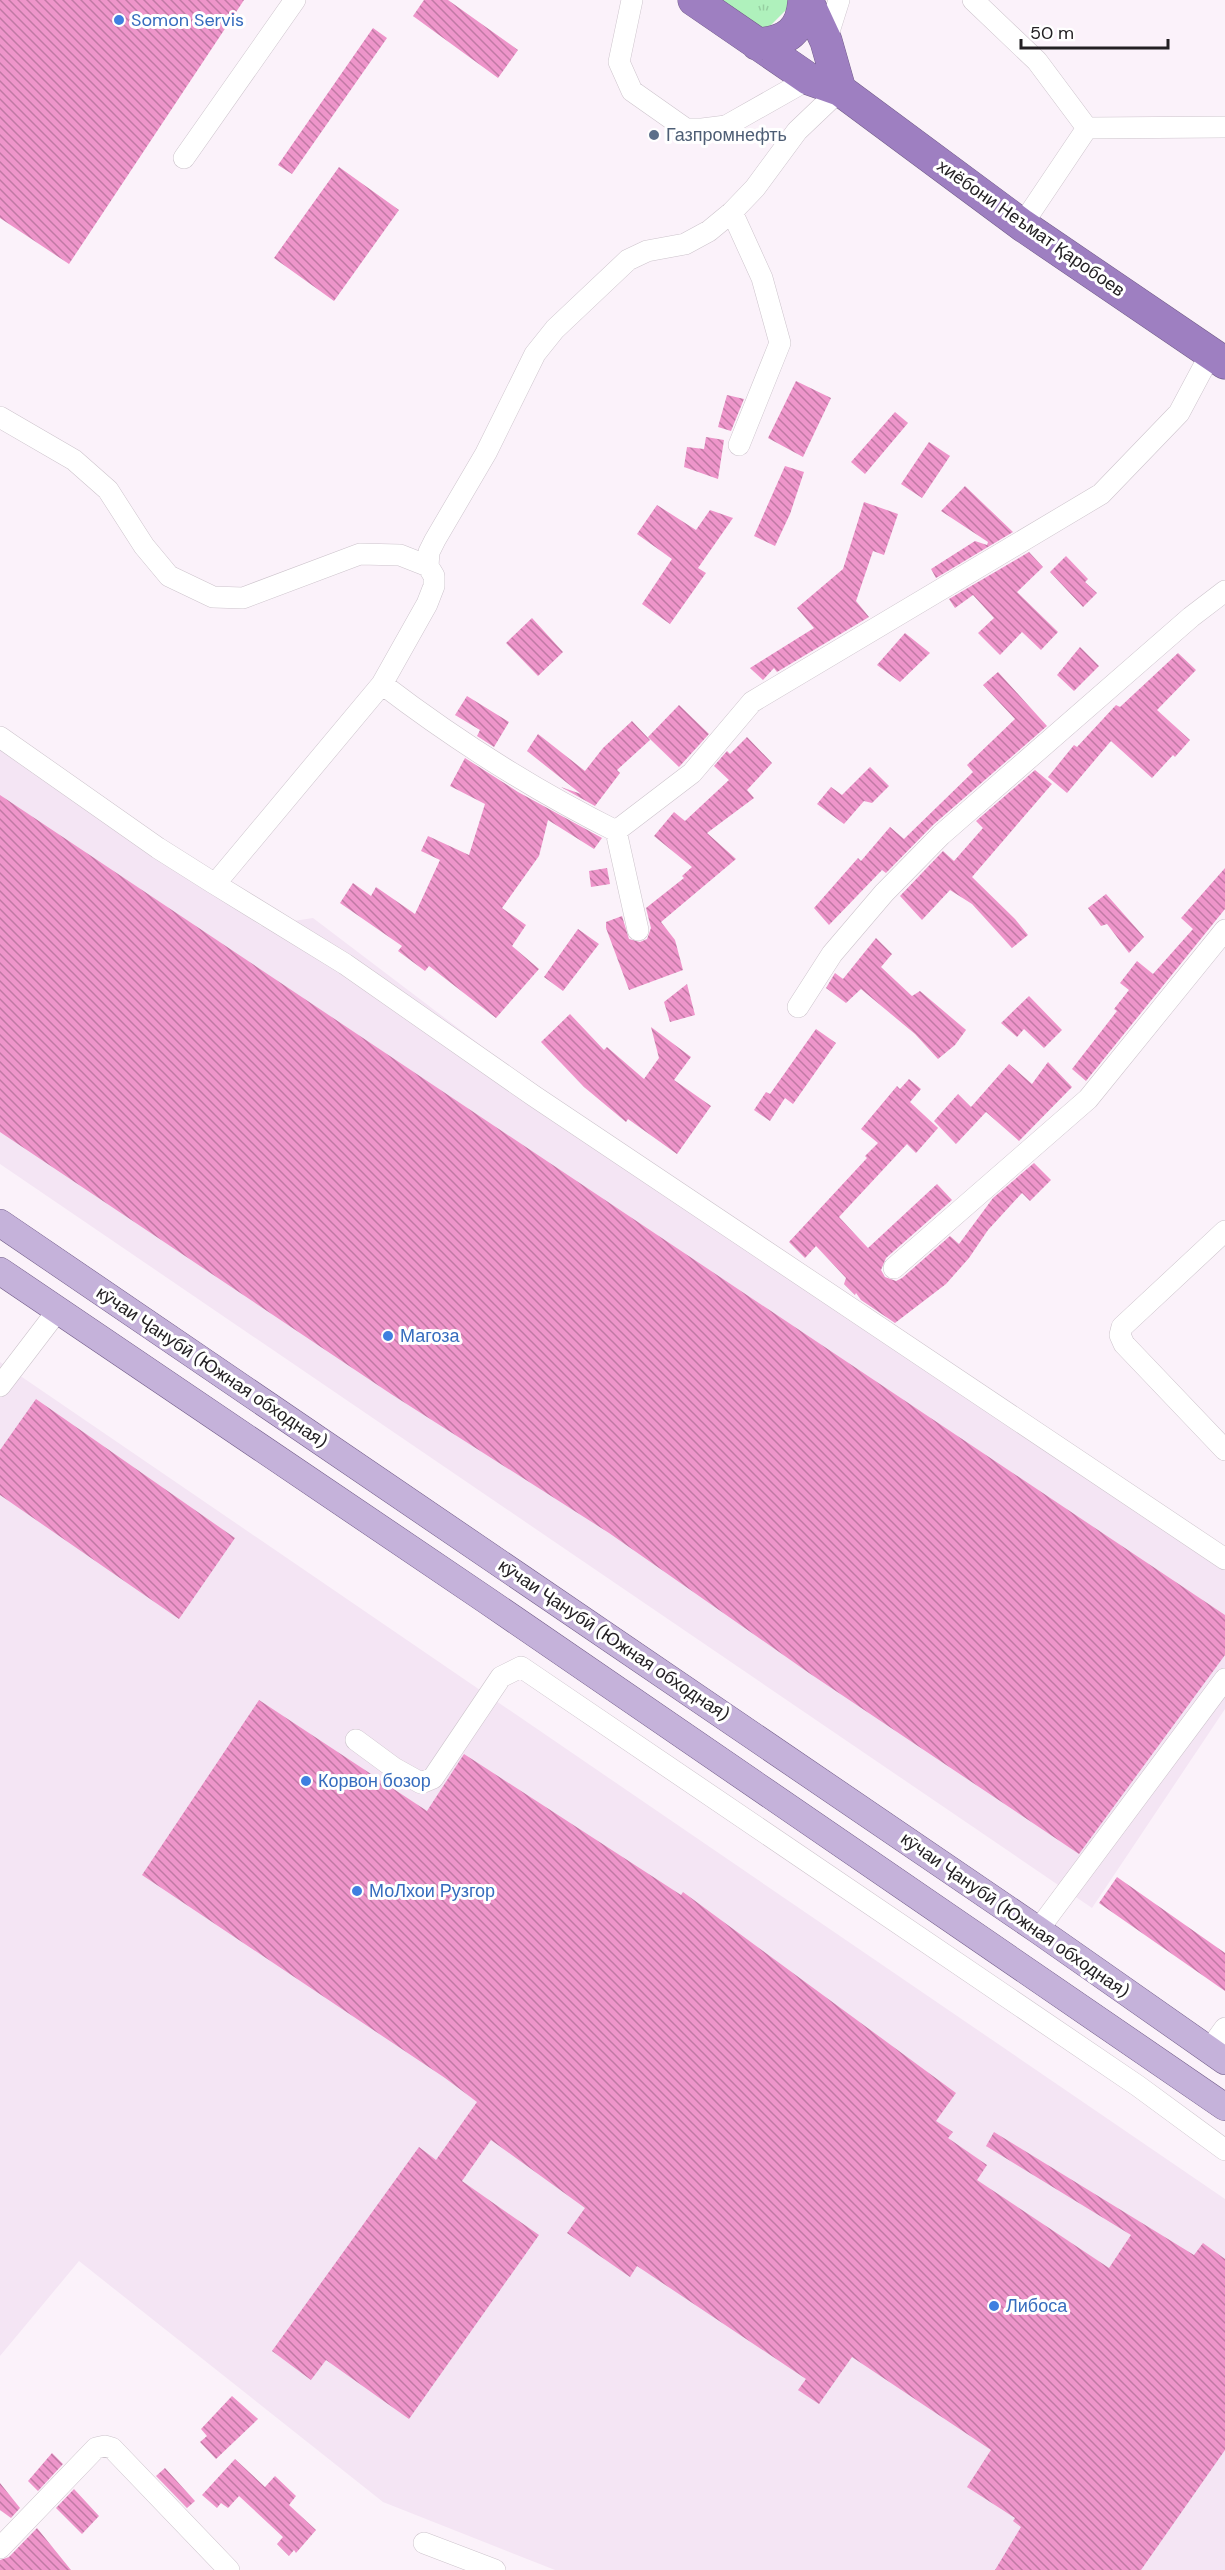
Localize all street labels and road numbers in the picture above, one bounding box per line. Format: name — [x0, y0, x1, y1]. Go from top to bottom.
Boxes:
street label: хиёбони Неъмат Қаробоев — [932, 154, 1130, 302]
street label: кӯчаи Ҷанубӣ (Южная обходная) — [92, 1280, 332, 1454]
street label: кӯчаи Ҷанубӣ (Южная обходная) — [494, 1553, 734, 1727]
street label: кӯчаи Ҷанубӣ (Южная обходная) — [896, 1827, 1134, 2003]

